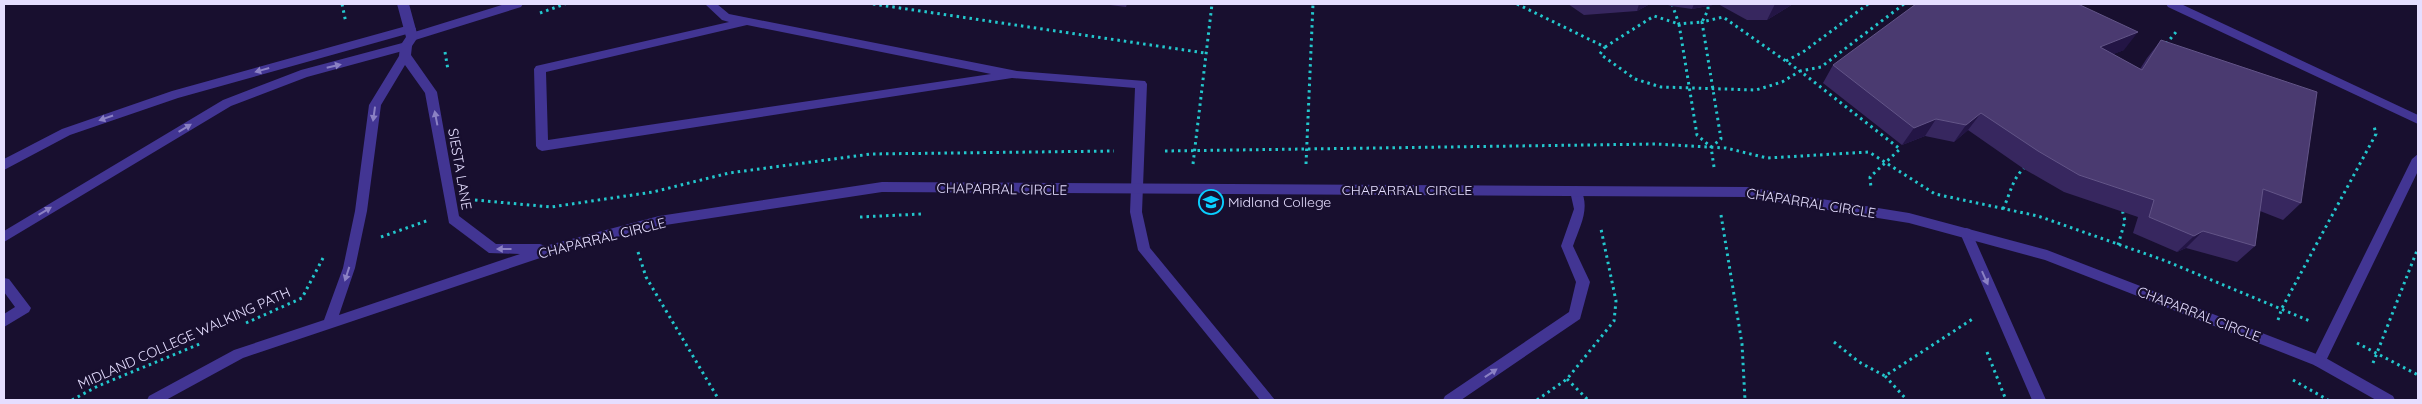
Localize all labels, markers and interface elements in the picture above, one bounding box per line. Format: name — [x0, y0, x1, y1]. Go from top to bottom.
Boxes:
one-way arrow — [327, 62, 342, 70]
one-way arrow — [254, 66, 269, 74]
one-way arrow — [370, 106, 378, 122]
one-way arrow — [431, 109, 439, 125]
one-way arrow — [99, 115, 114, 122]
one-way arrow — [177, 124, 192, 132]
street label: SIESTA LANE — [444, 127, 476, 211]
street label: CHAPARRAL CIRCLE — [937, 179, 1068, 199]
street label: CHAPARRAL CIRCLE — [1342, 181, 1472, 199]
street label: CHAPARRAL CIRCLE — [1745, 184, 1877, 222]
school or university icon: Midland College — [1198, 189, 1224, 215]
place label: Midland College — [1228, 193, 1331, 211]
one-way arrow — [39, 207, 52, 216]
street label: CHAPARRAL CIRCLE — [536, 213, 668, 263]
one-way arrow — [495, 245, 511, 253]
one-way arrow — [342, 266, 350, 281]
one-way arrow — [1981, 271, 1989, 285]
street label: CHAPARRAL CIRCLE — [2135, 282, 2263, 346]
street label: MIDLAND COLLEGE WALKING PATH — [75, 283, 293, 393]
one-way arrow — [1484, 368, 1497, 378]

